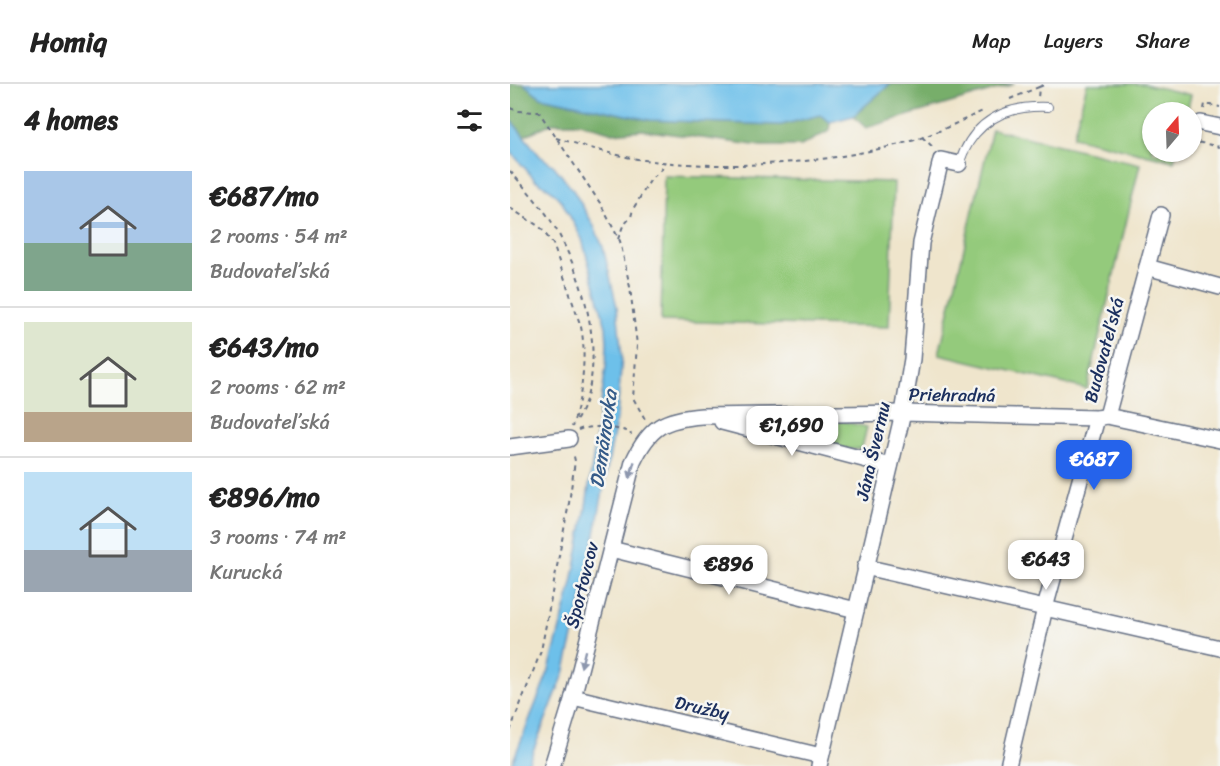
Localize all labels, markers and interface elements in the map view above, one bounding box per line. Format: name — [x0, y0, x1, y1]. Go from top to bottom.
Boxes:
text: Homiq — [30, 17, 107, 66]
text: Map — [972, 22, 1011, 60]
text: Layers — [1044, 22, 1103, 60]
text: Share — [1136, 22, 1190, 60]
text: 4 homes — [24, 97, 118, 143]
north arrow — [1142, 102, 1202, 162]
map controls — [1142, 102, 1202, 162]
icon: filters — [453, 104, 486, 137]
text: €687/mo — [210, 173, 319, 219]
icon: home — [72, 195, 144, 267]
text: 2 rooms · 54 m² — [210, 219, 348, 254]
text: Budovateľská — [210, 254, 330, 289]
street label: Budovateľská — [1075, 294, 1133, 406]
text: €643/mo — [210, 324, 319, 370]
icon: home — [72, 346, 144, 418]
text: 2 rooms · 62 m² — [210, 370, 346, 405]
street label: Priehradná — [908, 378, 996, 412]
water label: Demänovka — [579, 386, 628, 490]
street label: Jána Švermu — [846, 398, 900, 505]
text: Budovateľská — [210, 405, 330, 440]
pin: €1,690 — [743, 406, 841, 457]
text: €1,690 — [760, 408, 824, 443]
pin: €687 — [1058, 440, 1130, 491]
text: €687 — [1070, 442, 1118, 477]
one-way arrow — [626, 461, 636, 479]
text: €896/mo — [210, 474, 320, 520]
icon: home — [72, 496, 144, 568]
text: 3 rooms · 74 m² — [210, 520, 346, 555]
street label: Športovcov — [556, 538, 608, 632]
pin: €643 — [1010, 540, 1082, 591]
text: €643 — [1022, 542, 1070, 577]
pin: €896 — [693, 545, 765, 596]
text: €896 — [705, 547, 753, 582]
text: Kurucká — [210, 555, 282, 590]
one-way arrow — [578, 650, 588, 668]
street label: Družby — [672, 686, 733, 730]

